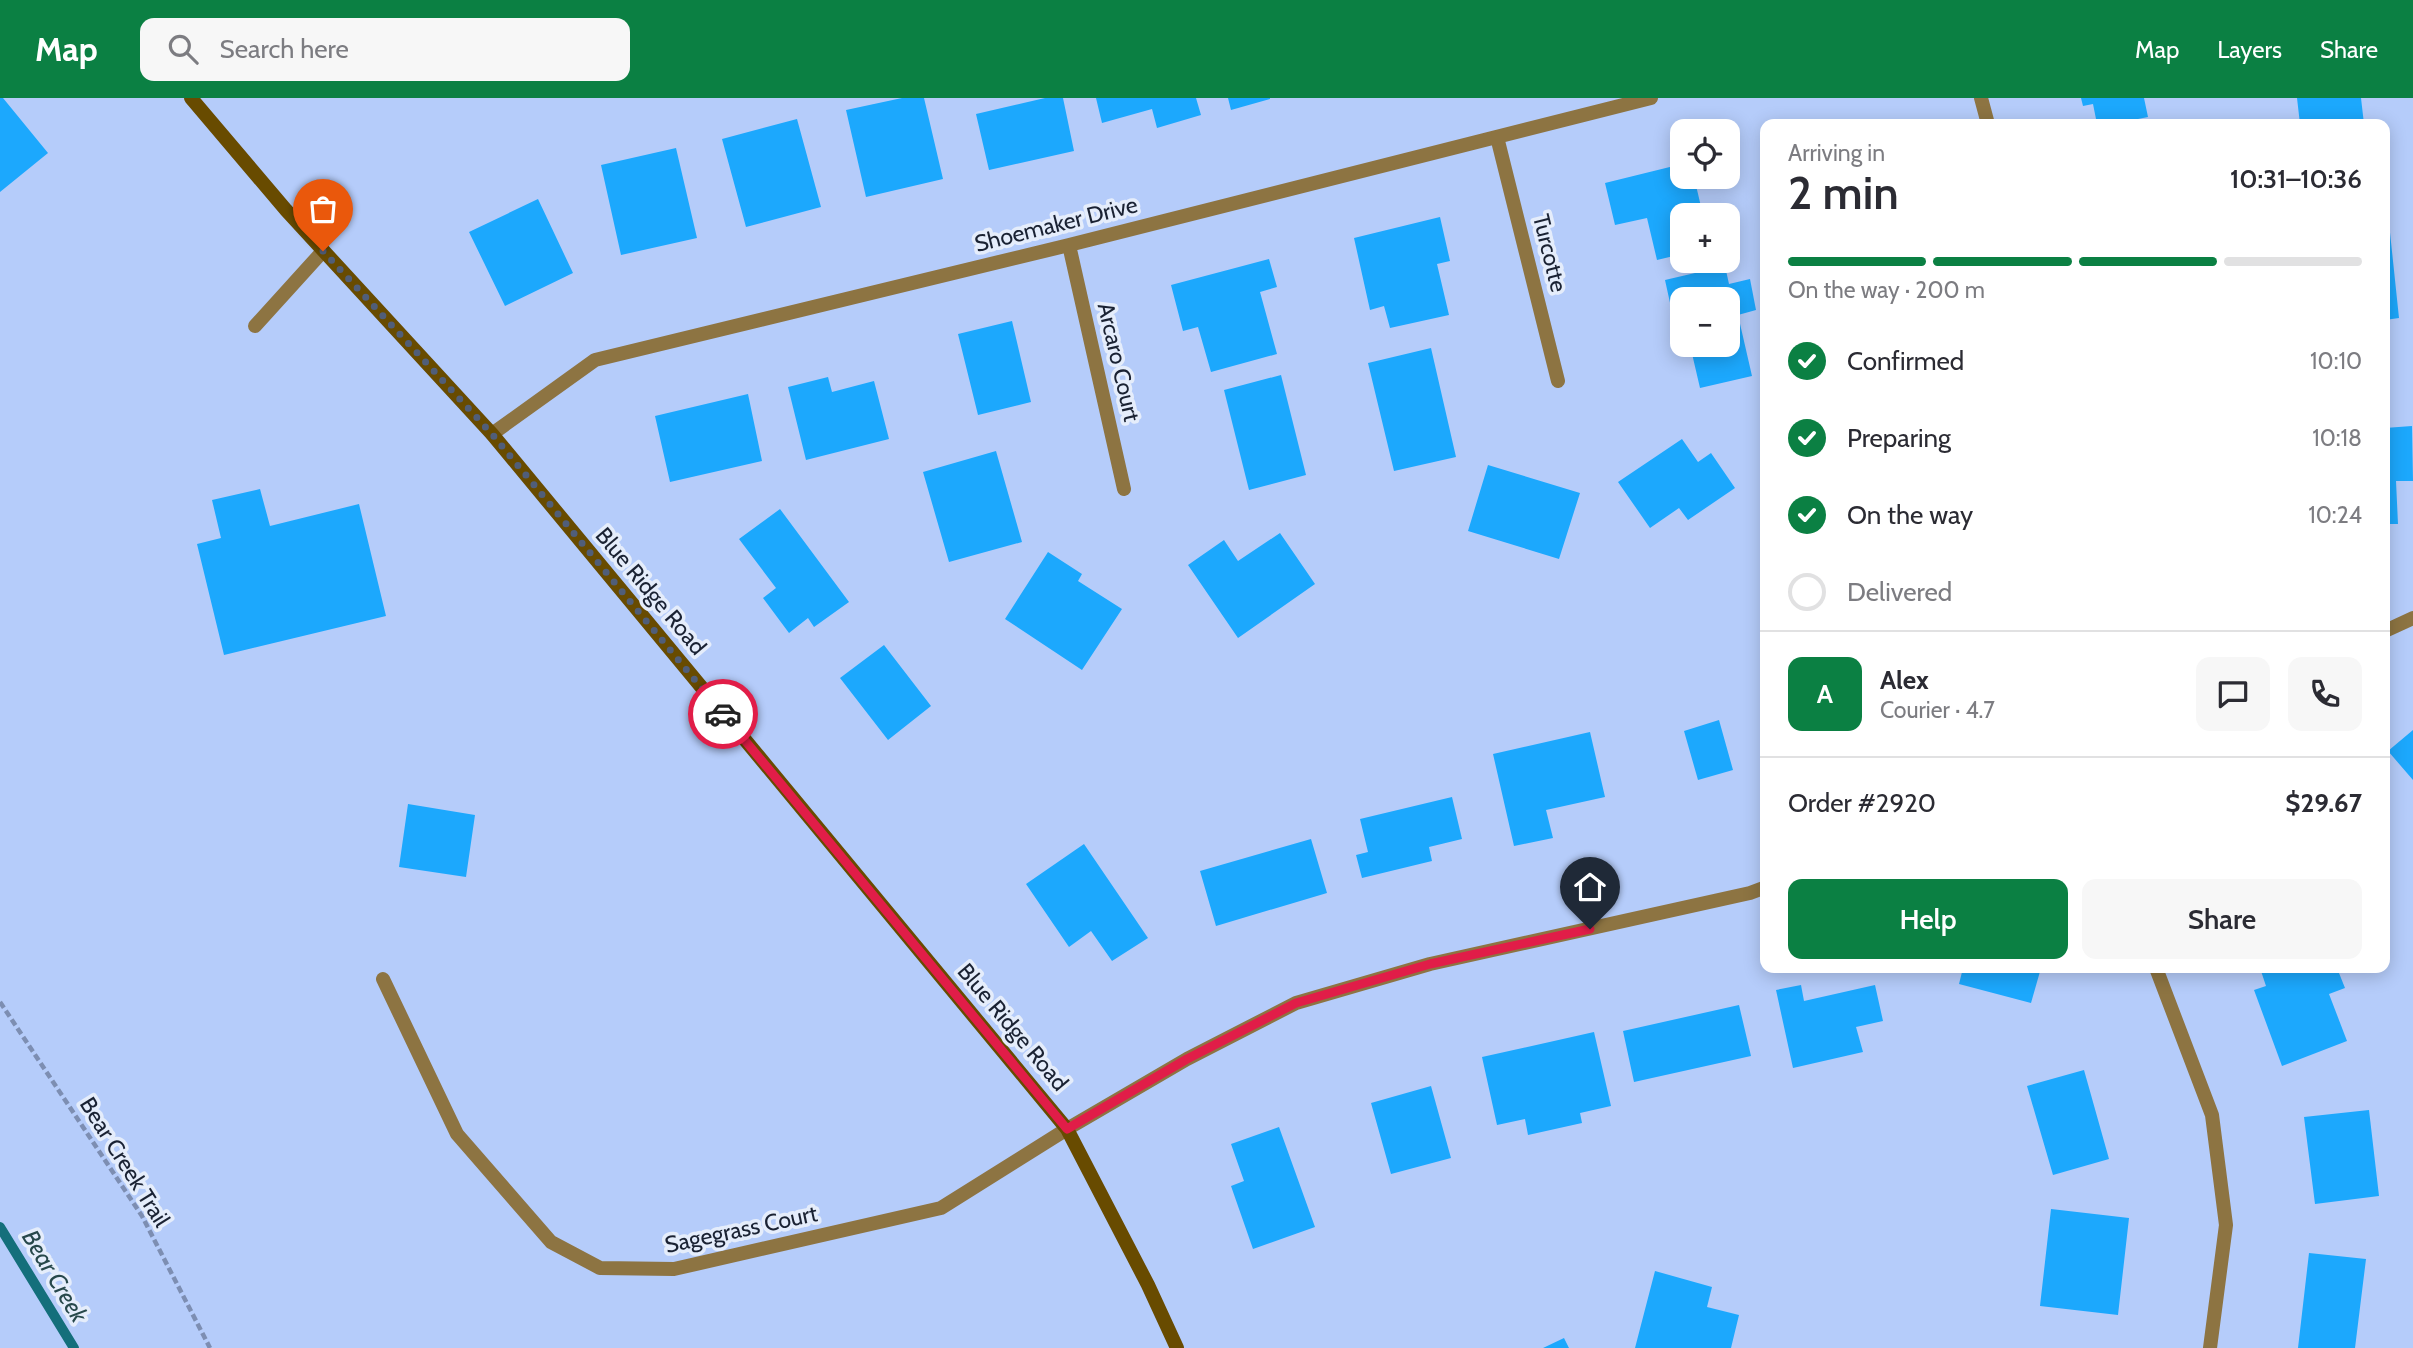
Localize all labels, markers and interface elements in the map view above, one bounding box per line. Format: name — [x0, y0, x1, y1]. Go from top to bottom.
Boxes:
search box — [140, 18, 630, 81]
text: Map — [35, 29, 98, 69]
icon: search — [164, 30, 202, 68]
text: Search here — [220, 33, 349, 65]
text: Map — [2135, 35, 2179, 64]
text: Layers — [2217, 35, 2282, 64]
text: Share — [2320, 35, 2378, 64]
map controls — [1670, 119, 1740, 357]
button: locate — [1670, 119, 1740, 189]
text: Arriving in — [1788, 139, 1885, 167]
text: 10:31–10:36 — [2230, 163, 2362, 195]
text: 2 min — [1788, 165, 1899, 221]
pin — [293, 179, 353, 251]
icon: bag — [304, 190, 342, 228]
street label: Shoemaker Drive — [972, 190, 1141, 258]
button: + — [1670, 203, 1740, 273]
street label: Turcotte — [1527, 211, 1573, 295]
text: On the way · 200 m — [1788, 276, 1985, 304]
button: − — [1670, 287, 1740, 357]
street label: Arcaro Court — [1092, 300, 1146, 424]
icon: check — [1788, 342, 1826, 380]
text: Confirmed — [1847, 345, 1964, 377]
text: 10:10 — [2310, 347, 2362, 375]
icon: check — [1788, 419, 1826, 457]
text: Preparing — [1847, 422, 1951, 454]
text: 10:18 — [2312, 424, 2362, 452]
icon: check — [1788, 496, 1826, 534]
text: On the way — [1847, 499, 1973, 531]
text: 10:24 — [2308, 501, 2362, 529]
street label: Blue Ridge Road — [590, 522, 712, 660]
text: Delivered — [1847, 576, 1952, 608]
button: chat — [2196, 657, 2270, 731]
button: phone — [2288, 657, 2362, 731]
text: Alex — [1880, 664, 1929, 696]
text: A — [1817, 678, 1833, 710]
courier — [688, 679, 758, 749]
icon: car — [704, 695, 742, 733]
text: Courier · 4.7 — [1880, 696, 1995, 724]
text: Order #2920 — [1788, 787, 1936, 819]
text: $29.67 — [2285, 787, 2362, 819]
pin — [1560, 857, 1620, 929]
icon: home — [1571, 868, 1609, 906]
button: Help — [1788, 879, 2068, 959]
button: Share — [2082, 879, 2362, 959]
street label: Blue Ridge Road — [952, 958, 1074, 1096]
street label: Bear Creek Trail — [74, 1092, 176, 1233]
street label: Sagegrass Court — [662, 1199, 820, 1259]
water label: Bear Creek — [16, 1224, 94, 1328]

